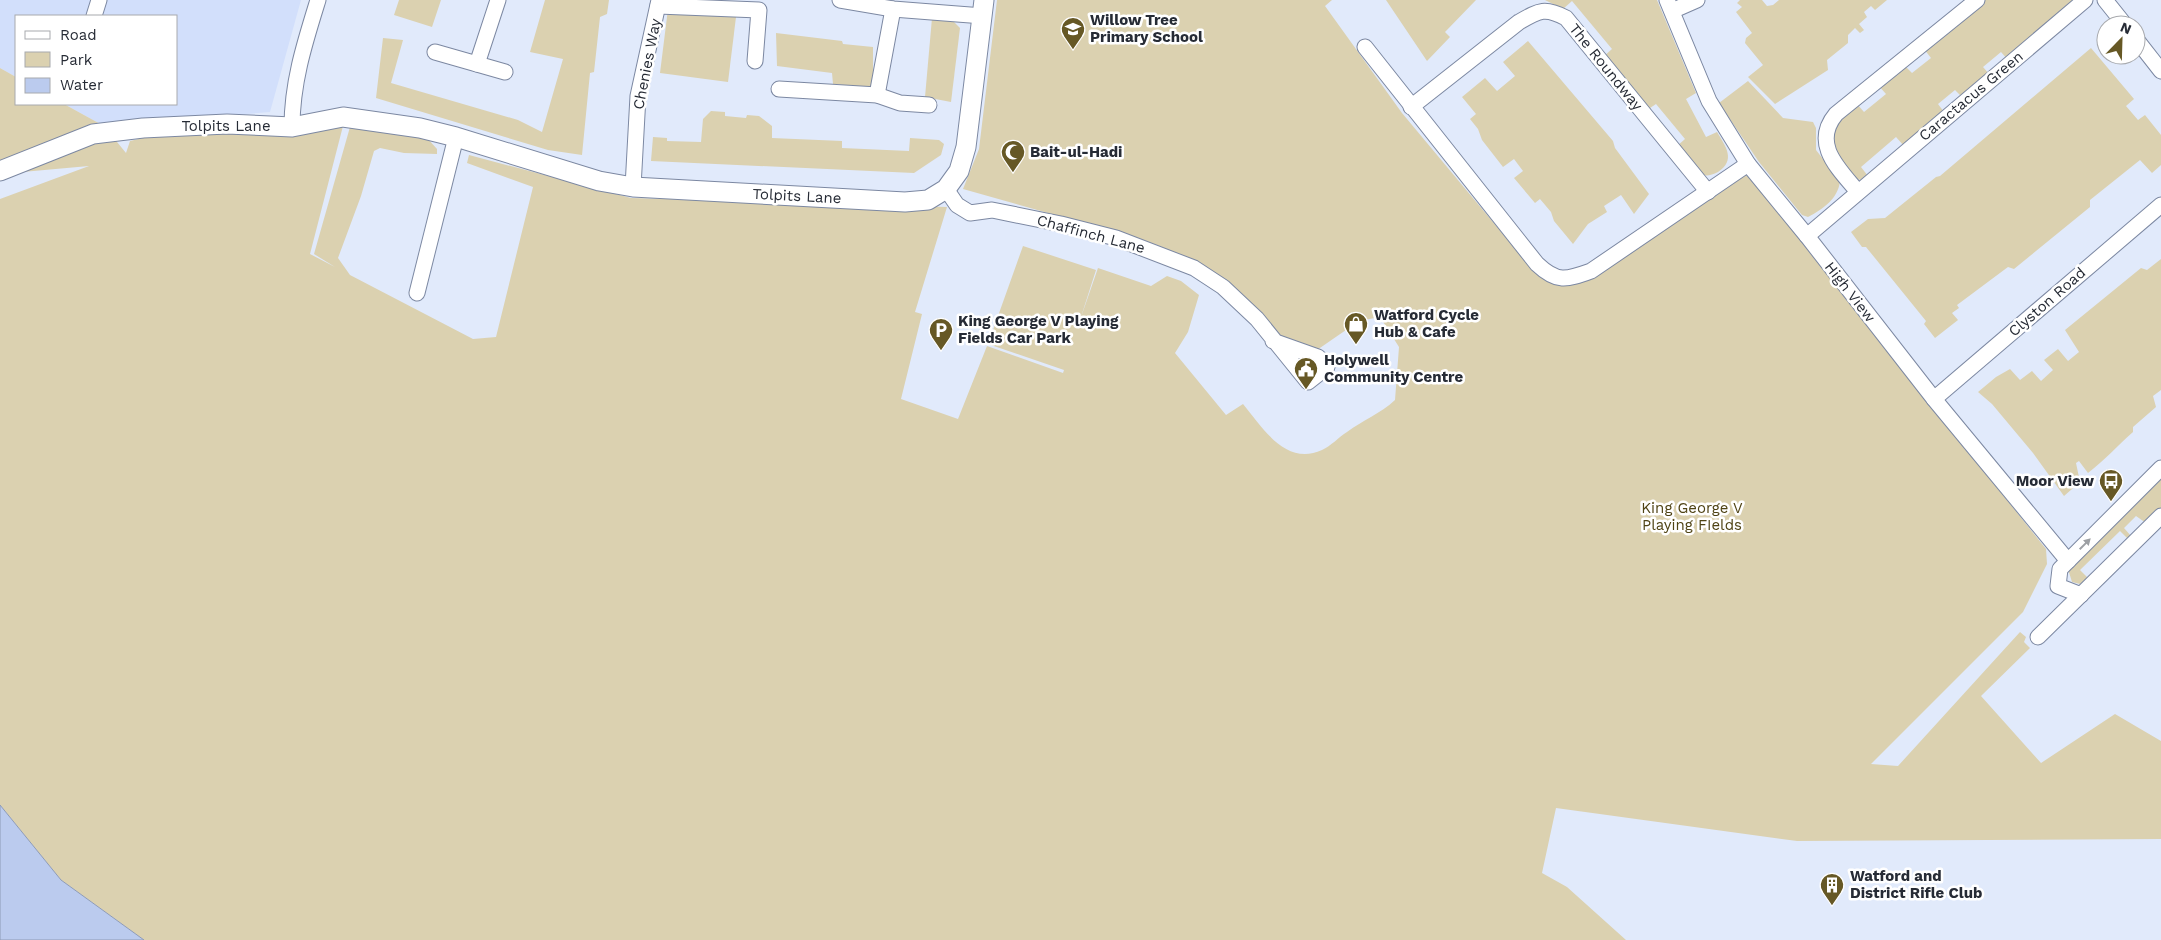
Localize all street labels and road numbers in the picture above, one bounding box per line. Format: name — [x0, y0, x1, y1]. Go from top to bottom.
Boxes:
street label: Chenies Way — [629, 17, 665, 111]
street label: The Roundway — [1565, 20, 1647, 114]
street label: Caractacus Green — [1915, 47, 2027, 145]
street label: Tolpits Lane — [181, 117, 271, 135]
street label: Tolpits Lane — [752, 185, 842, 207]
street label: Chaffinch Lane — [1035, 211, 1147, 257]
street label: High View — [1821, 258, 1879, 326]
street label: Clyston Road — [2005, 264, 2089, 340]

